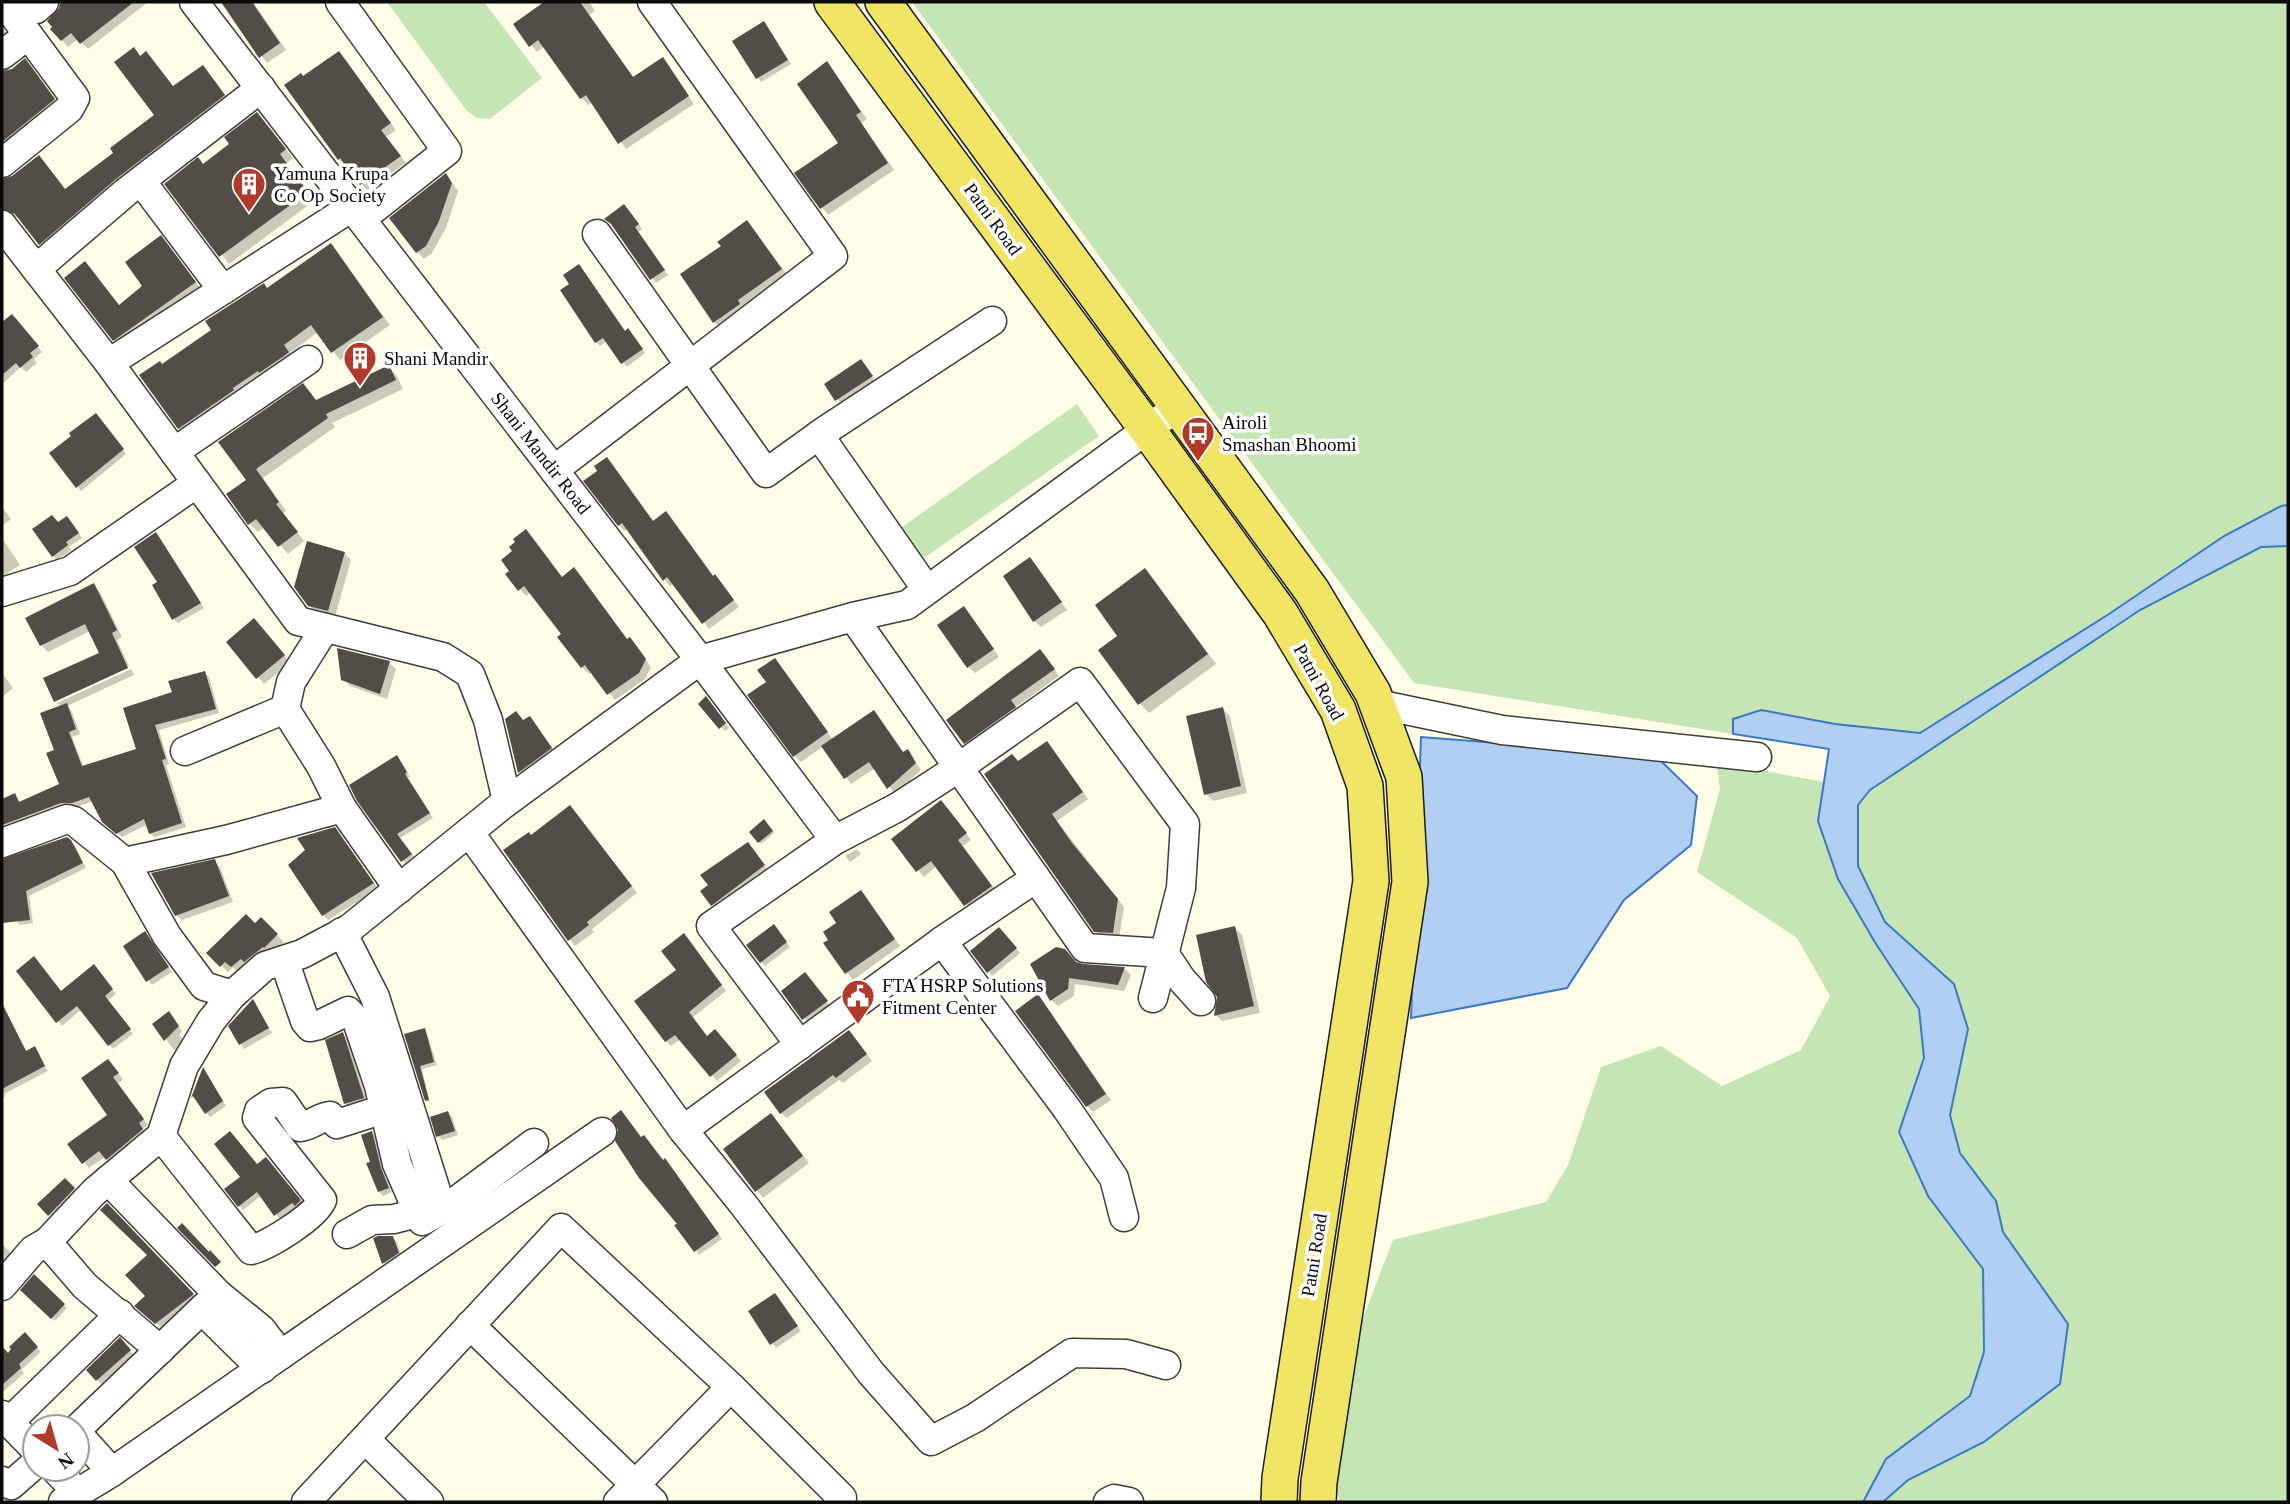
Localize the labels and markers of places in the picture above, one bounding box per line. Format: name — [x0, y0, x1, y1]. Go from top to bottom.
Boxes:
place label: Yamuna Krupa Co Op Society — [274, 163, 389, 206]
building icon: Yamuna Krupa Co Op Society — [230, 165, 268, 214]
building icon: Shani Mandir — [341, 339, 379, 388]
place label: Shani Mandir — [384, 348, 489, 369]
place label: Airoli Smashan Bhoomi — [1222, 412, 1357, 455]
bus stop icon: Airoli Smashan Bhoomi — [1179, 414, 1217, 463]
place label: FTA HSRP Solutions Fitment Center — [882, 975, 1043, 1018]
public building icon: FTA HSRP Solutions Fitment Center — [839, 977, 877, 1026]

